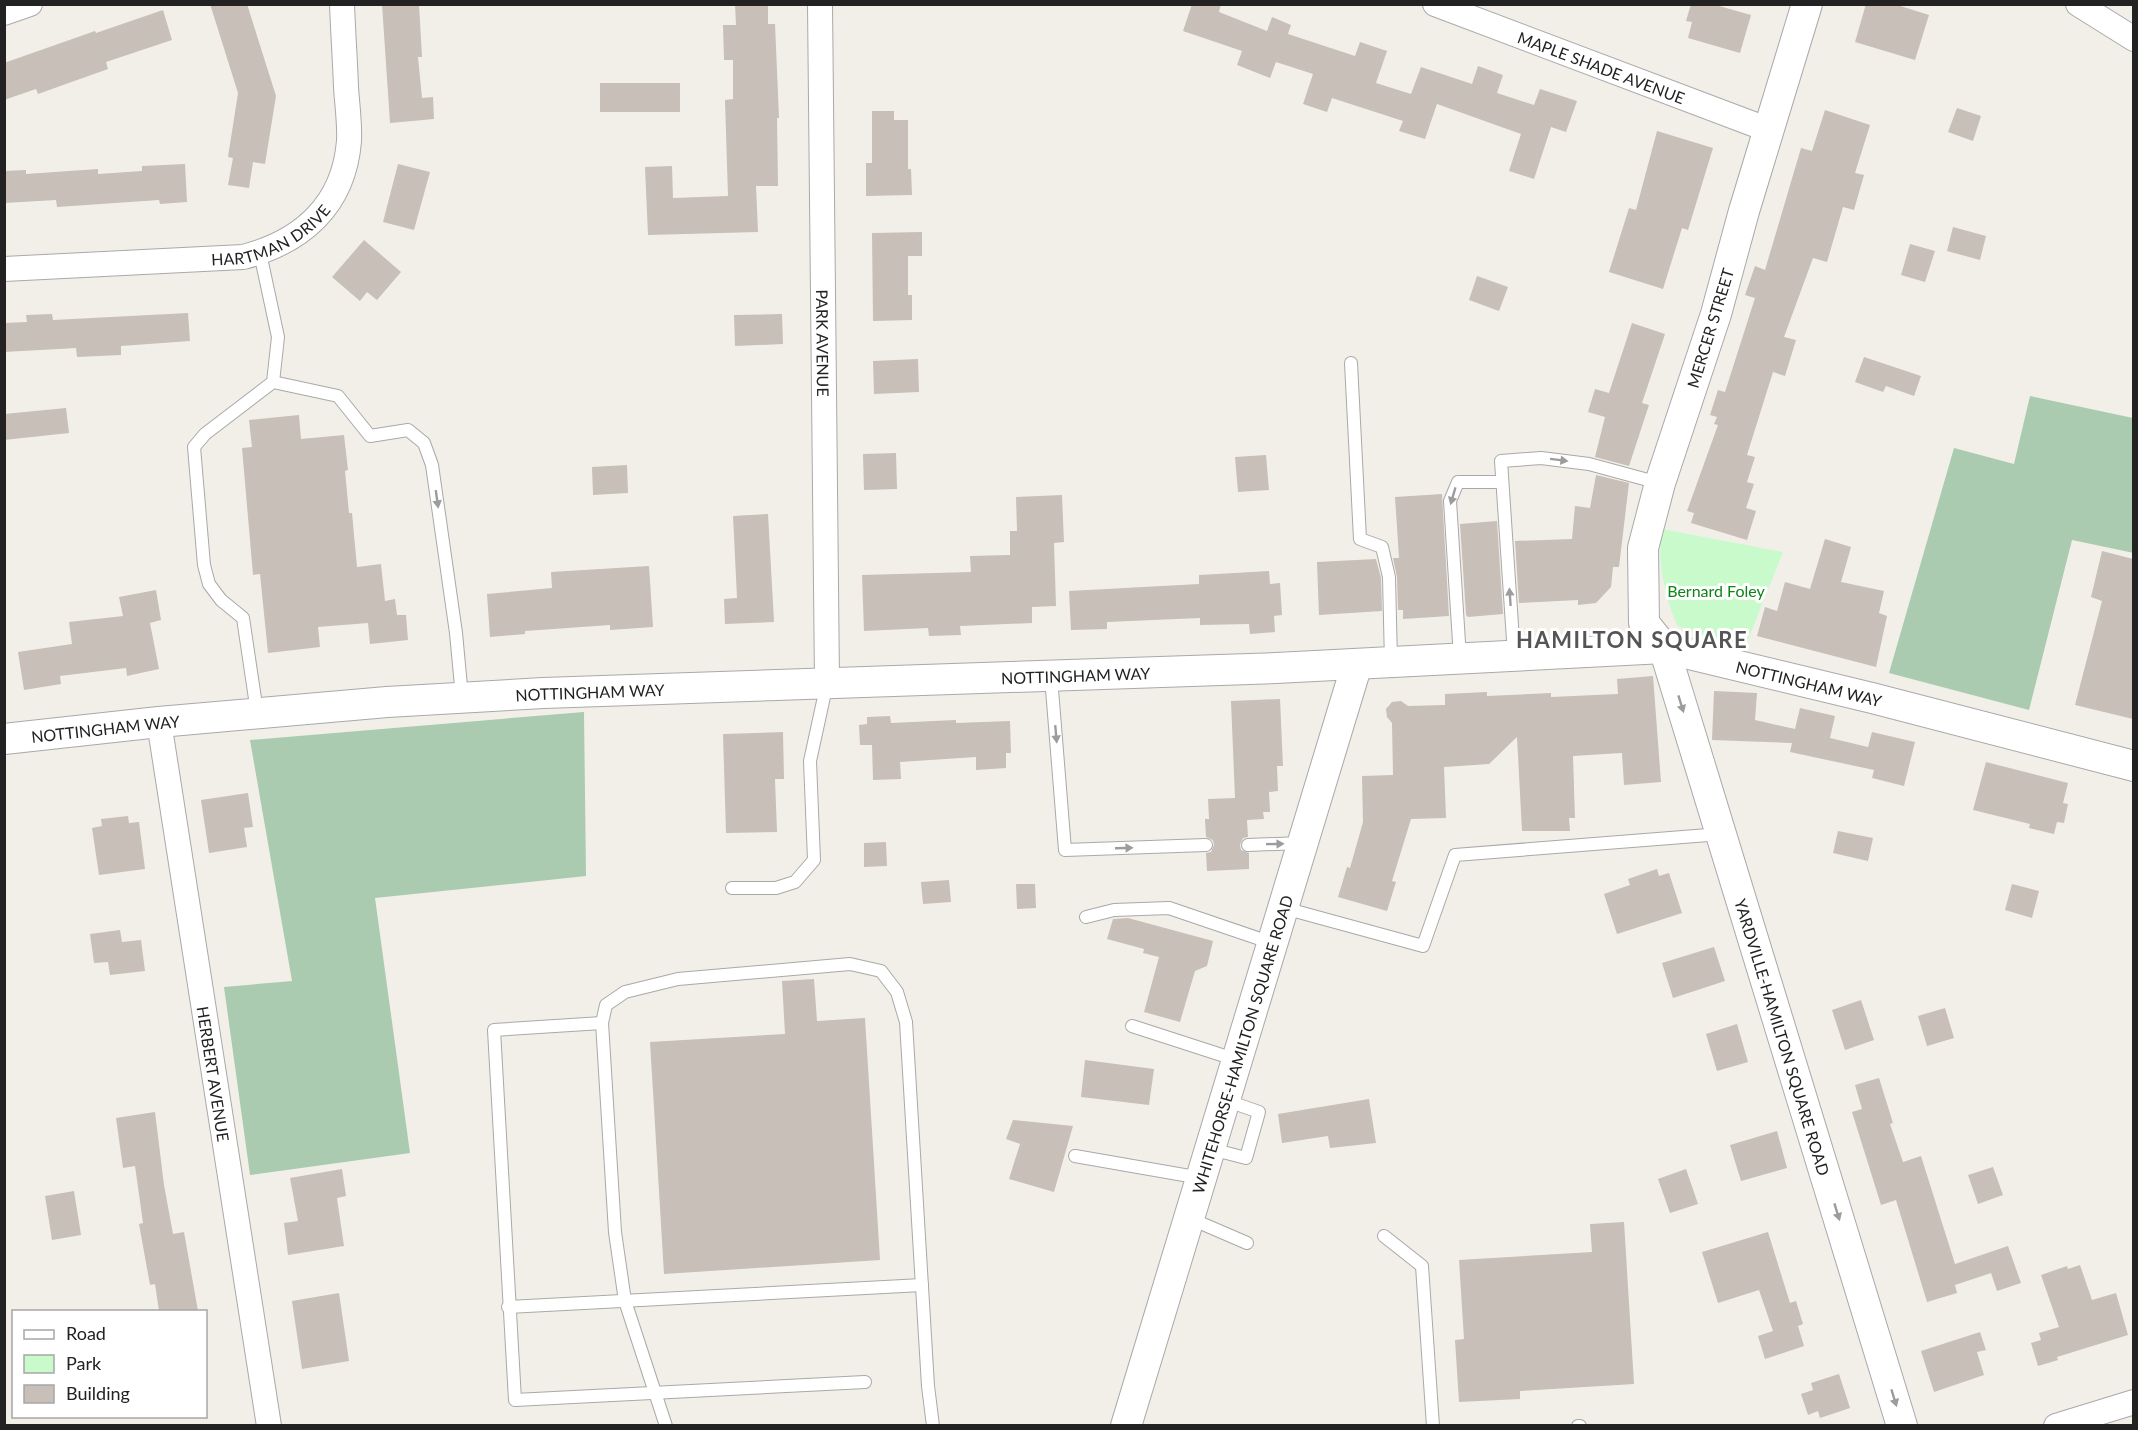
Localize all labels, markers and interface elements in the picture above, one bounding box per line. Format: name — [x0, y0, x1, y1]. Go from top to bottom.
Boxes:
street label: MAPLE SHADE AVENUE — [1515, 27, 1688, 107]
street label: HARTMAN DRIVE — [211, 200, 333, 268]
street label: MERCER STREET — [1683, 265, 1737, 390]
street label: PARK AVENUE — [813, 289, 834, 397]
one-way arrow — [1550, 456, 1569, 465]
one-way arrow — [1448, 487, 1458, 505]
one-way arrow — [433, 490, 442, 509]
park label: Bernard Foley — [1667, 581, 1766, 600]
one-way arrow — [1505, 587, 1515, 606]
district label: HAMILTON SQUARE — [1516, 626, 1748, 653]
street label: NOTTINGHAM WAY — [1734, 656, 1884, 710]
street label: NOTTINGHAM WAY — [1001, 663, 1151, 687]
street label: NOTTINGHAM WAY — [515, 679, 665, 704]
one-way arrow — [1677, 695, 1686, 713]
street label: NOTTINGHAM WAY — [30, 711, 180, 745]
one-way arrow — [1051, 724, 1061, 743]
one-way arrow — [1266, 839, 1285, 849]
one-way arrow — [1114, 843, 1133, 853]
street label: WHITEHORSE-HAMILTON SQUARE ROAD — [1188, 893, 1296, 1196]
street label: YARDVILLE-HAMILTON SQUARE ROAD — [1732, 896, 1834, 1178]
street label: HERBERT AVENUE — [194, 1005, 234, 1143]
one-way arrow — [1832, 1203, 1842, 1221]
legend — [12, 1310, 207, 1418]
text: Road — [66, 1322, 106, 1344]
text: Park — [66, 1352, 102, 1374]
text: Building — [66, 1382, 130, 1404]
one-way arrow — [1889, 1389, 1899, 1407]

